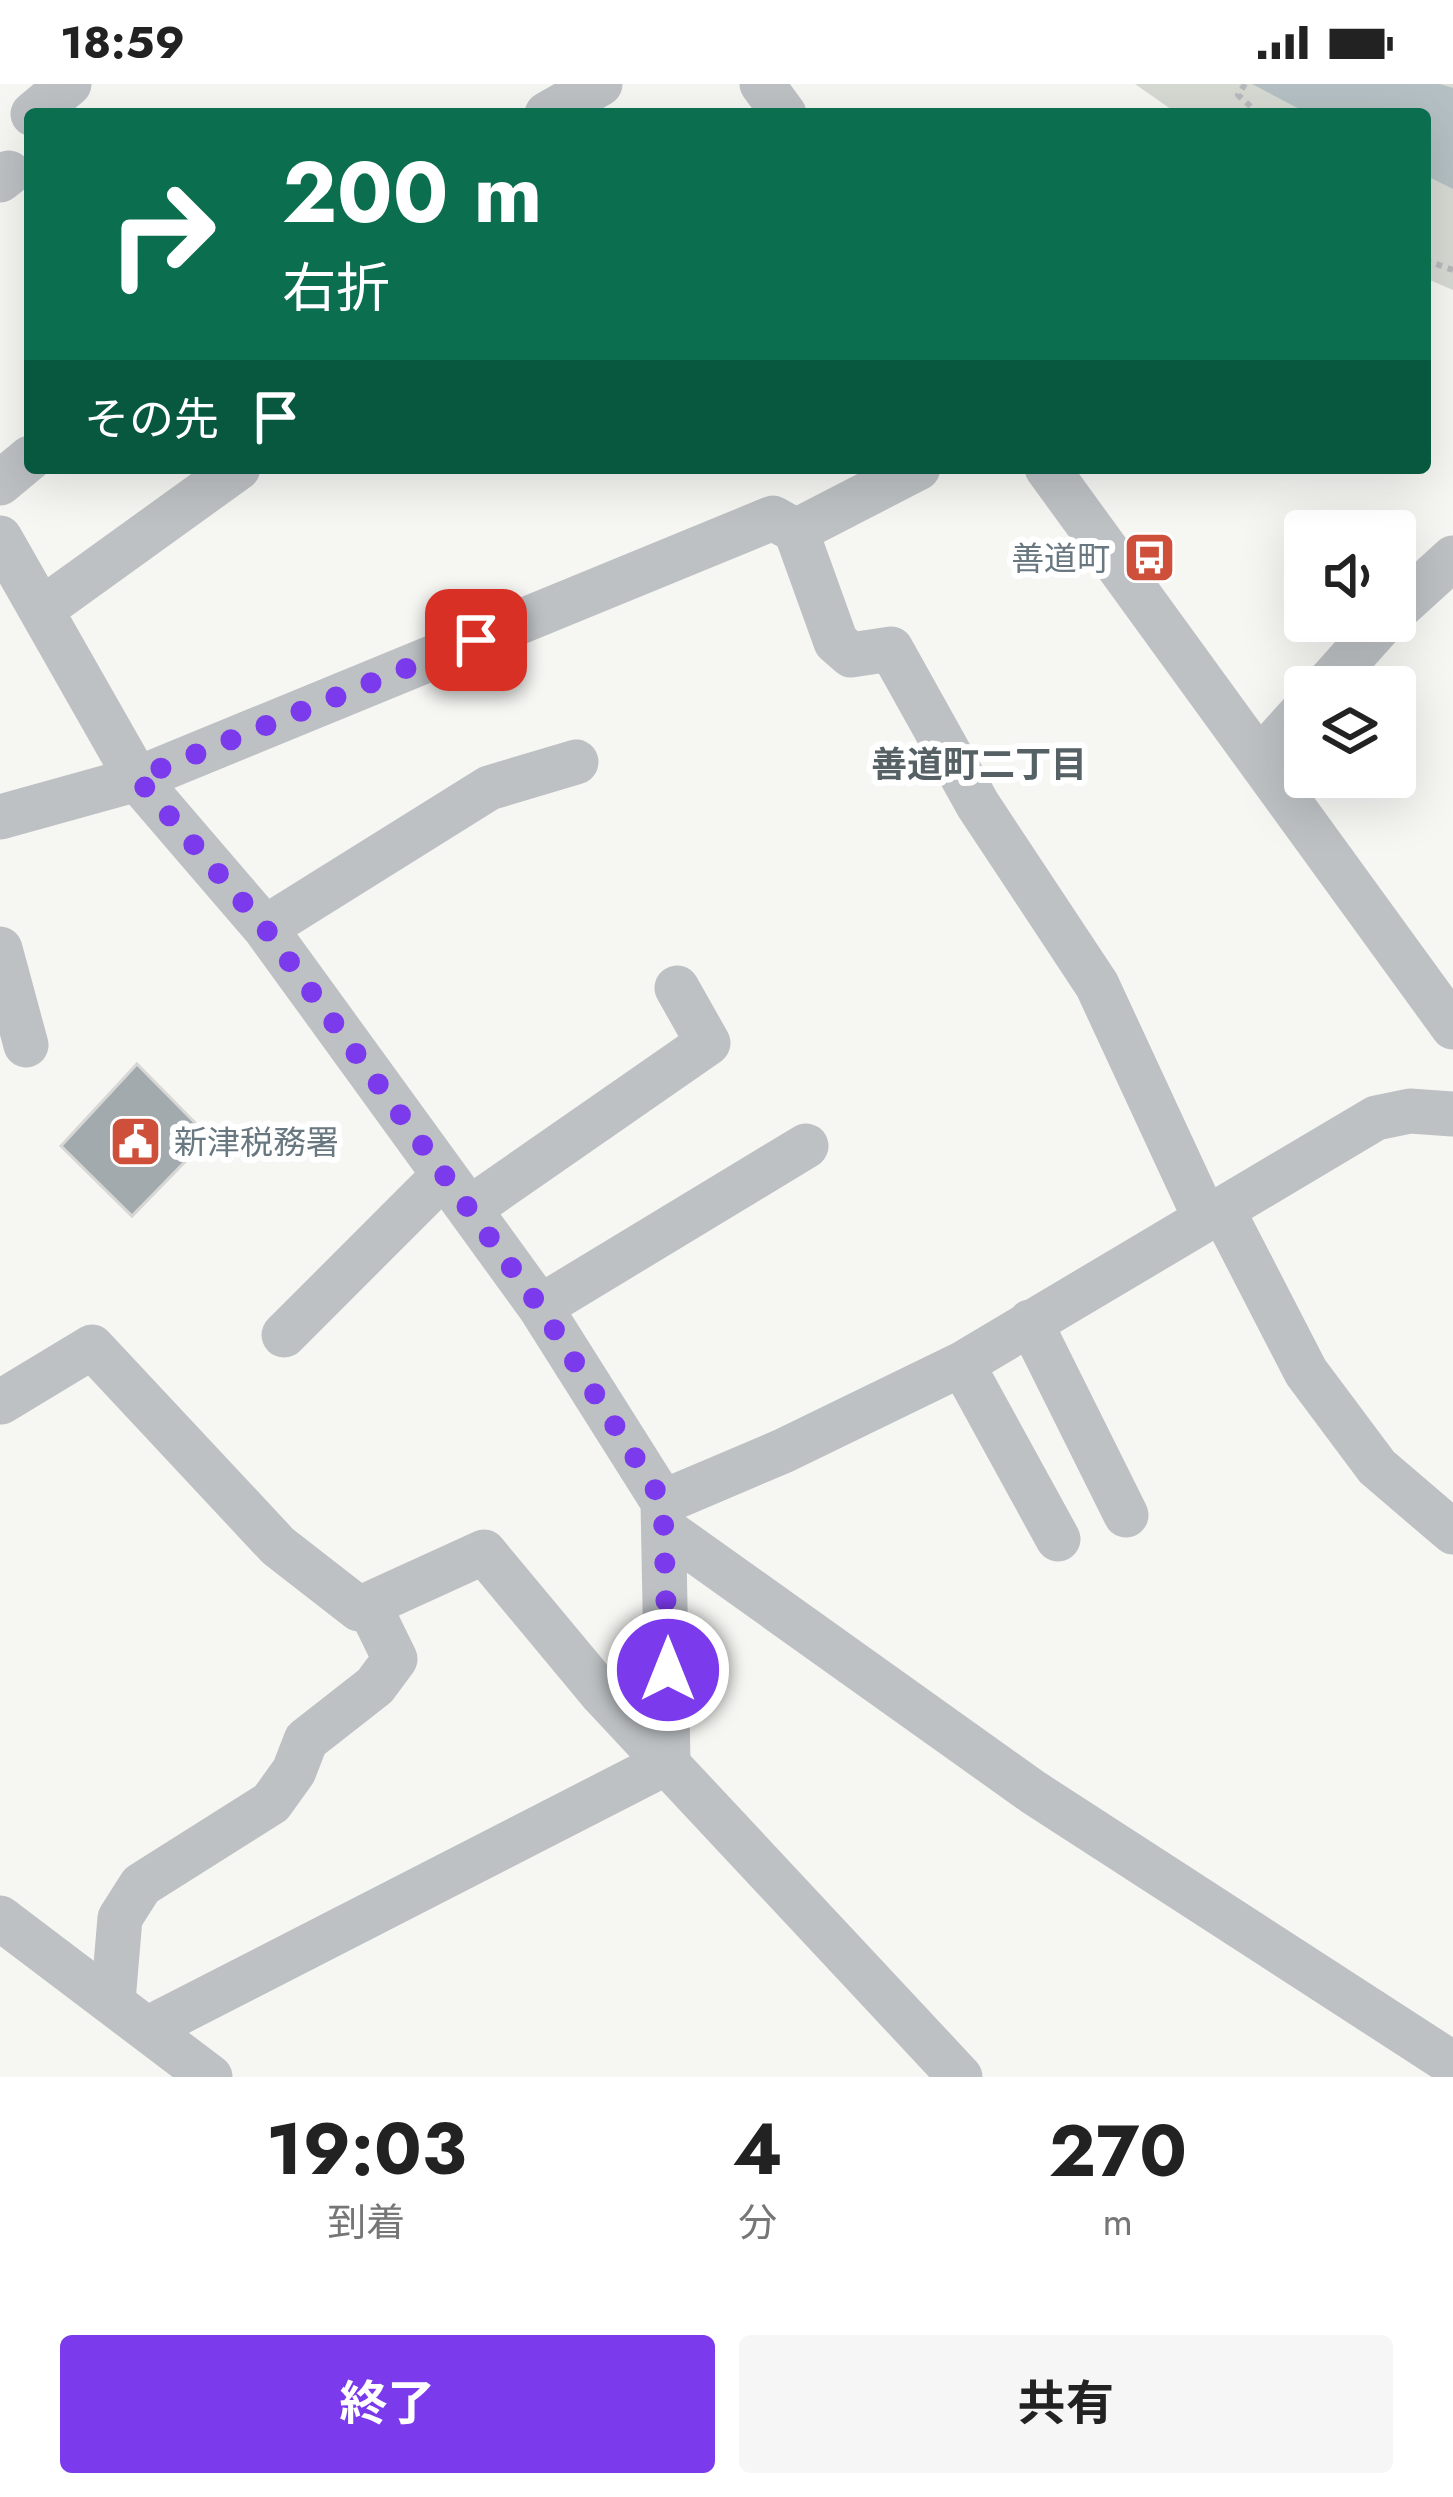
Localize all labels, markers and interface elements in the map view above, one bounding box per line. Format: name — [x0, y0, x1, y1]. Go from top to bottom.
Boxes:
text: 18:59 — [60, 10, 185, 75]
text: 200 m — [282, 132, 542, 254]
icon: right — [84, 156, 240, 312]
text: 右折 — [282, 249, 390, 327]
icon: arrive — [243, 384, 309, 450]
text: その先 — [84, 387, 219, 452]
map controls — [1284, 510, 1416, 798]
button: sound — [1284, 510, 1416, 642]
bus stop icon: 善道町 — [1121, 530, 1177, 586]
place label: 善道町 — [1011, 535, 1110, 582]
pin — [425, 589, 527, 691]
icon: arrive — [443, 607, 509, 673]
button: layers — [1284, 666, 1416, 798]
district label: 善道町二丁目 — [871, 738, 1087, 790]
public building icon: 新津税務署 — [107, 1114, 163, 1170]
place label: 新津税務署 — [174, 1119, 339, 1166]
position arrow — [605, 1607, 731, 1733]
text: 19:03 — [266, 2097, 466, 2201]
text: 4 — [732, 2097, 783, 2201]
text: 270 — [1049, 2099, 1187, 2203]
text: m — [1103, 2193, 1133, 2250]
text: 到着 — [327, 2194, 405, 2251]
text: 分 — [738, 2194, 777, 2251]
button: 終了 — [60, 2335, 715, 2473]
button: 共有 — [739, 2335, 1393, 2473]

